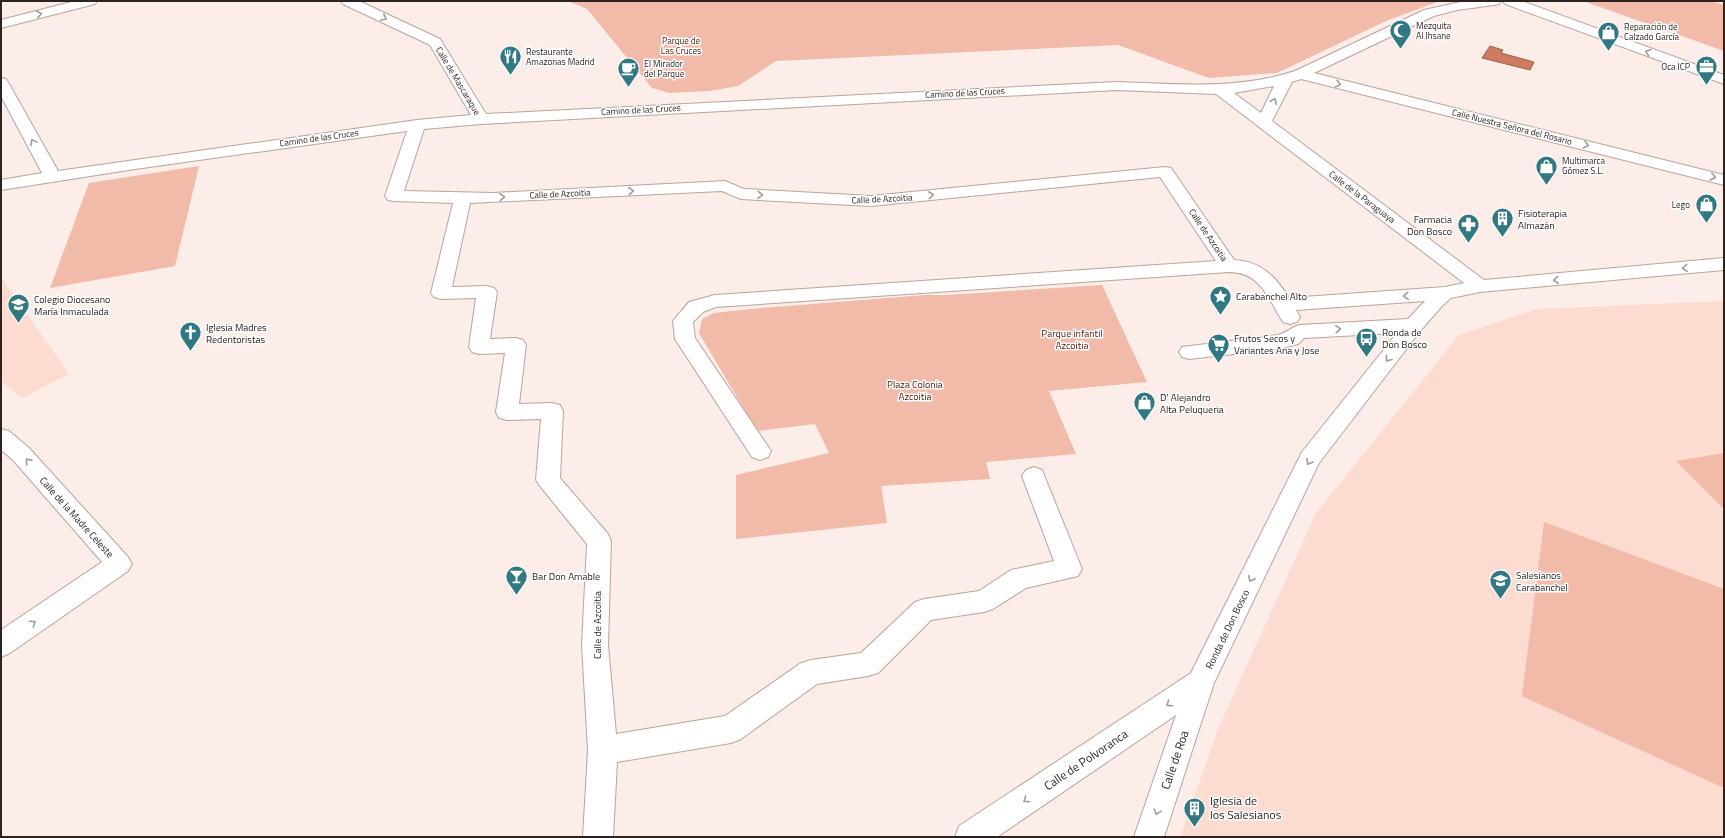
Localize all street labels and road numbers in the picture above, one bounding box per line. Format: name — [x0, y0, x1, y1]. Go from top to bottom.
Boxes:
street label: Calle de Mascaraque — [433, 44, 484, 118]
street label: Camino de las Cruces — [925, 84, 1005, 101]
street label: Camino de las Cruces — [601, 101, 681, 118]
street label: Calle Nuestra Señora del Rosario — [1451, 105, 1574, 148]
street label: Camino de las Cruces — [278, 126, 359, 149]
street label: Calle de la Paraguaya — [1326, 167, 1399, 226]
street label: Calle de Azcoitia — [529, 185, 591, 202]
street label: Calle de Azcoitia — [851, 190, 913, 207]
street label: Calle de Azcoitia — [1186, 206, 1231, 264]
street label: Calle de la Madre Celeste — [36, 473, 117, 561]
street label: Ronda de Don Bosco — [1202, 587, 1253, 671]
street label: Calle de Azcoitia — [590, 591, 605, 659]
street label: Calle de Polvoranca — [1040, 724, 1132, 795]
street label: Calle de Roa — [1156, 728, 1194, 792]

